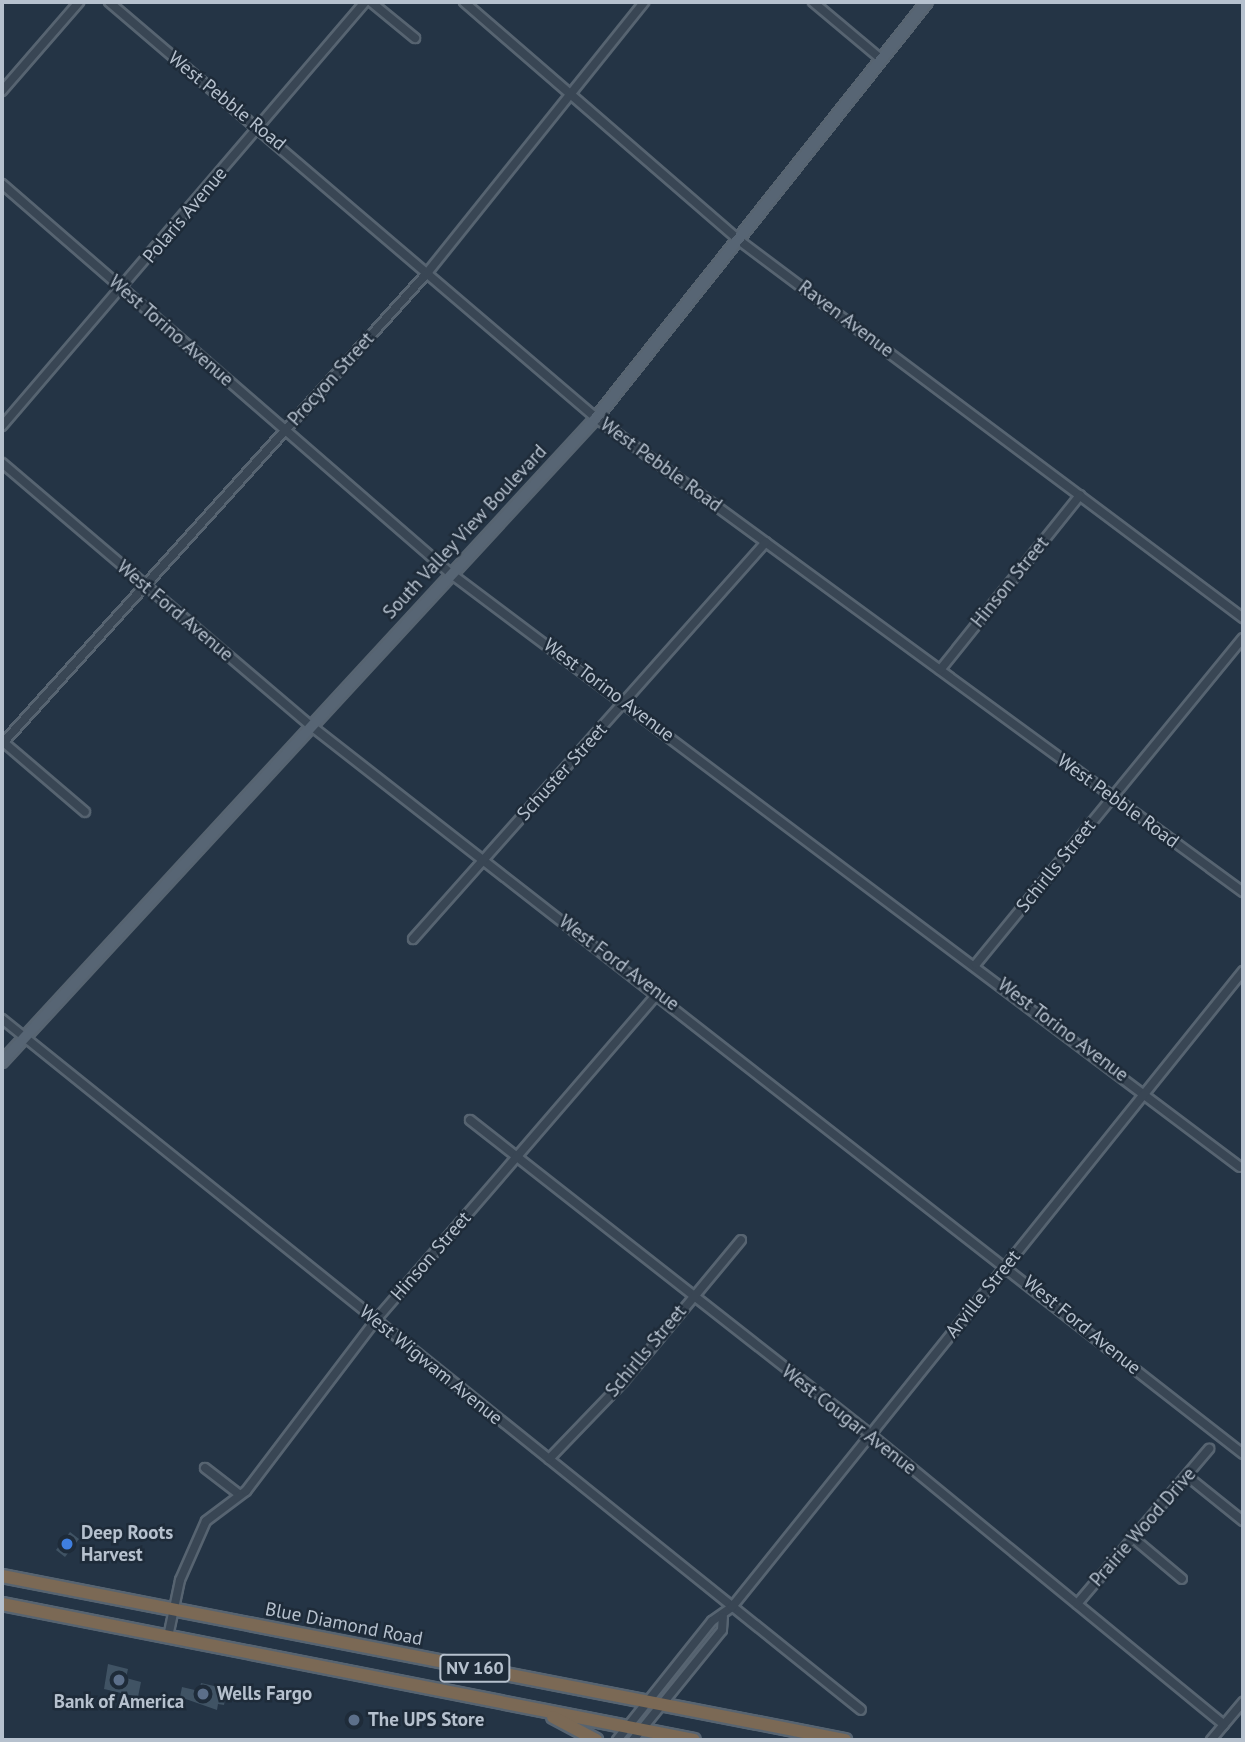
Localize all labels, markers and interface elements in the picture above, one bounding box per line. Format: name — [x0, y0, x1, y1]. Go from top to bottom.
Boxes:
street label: West Pebble Road — [164, 47, 290, 155]
street label: Polaris Avenue — [138, 162, 232, 268]
street label: West Torino Avenue — [104, 270, 238, 392]
street label: Raven Avenue — [794, 276, 898, 362]
street label: Procyon Street — [283, 328, 379, 430]
street label: West Pebble Road — [596, 413, 726, 517]
street label: South Valley View Boulevard — [378, 439, 552, 625]
street label: Hinson Street — [966, 532, 1054, 632]
street label: West Ford Avenue — [112, 556, 238, 666]
street label: West Torino Avenue — [539, 633, 679, 747]
street label: Schuster Street — [512, 719, 612, 825]
street label: West Pebble Road — [1053, 749, 1183, 853]
street label: Schirlls Street — [1011, 815, 1101, 917]
street label: West Ford Avenue — [554, 910, 684, 1016]
street label: West Torino Avenue — [993, 973, 1133, 1087]
street label: Hinson Street — [386, 1207, 476, 1305]
street label: Arville Street — [941, 1246, 1025, 1342]
street label: West Ford Avenue — [1018, 1270, 1146, 1380]
street label: West Wigwam Avenue — [355, 1300, 507, 1430]
street label: Schirlls Street — [601, 1300, 691, 1402]
street label: West Cougar Avenue — [777, 1360, 921, 1480]
street label: Prairie Wood Drive — [1085, 1463, 1201, 1591]
place label: Deep Roots Harvest — [81, 1522, 173, 1566]
marker: Deep Roots Harvest — [59, 1536, 75, 1552]
street label: Blue Diamond Road — [263, 1598, 425, 1650]
road number: NV 160 — [438, 1653, 512, 1682]
marker: Bank of America — [111, 1672, 127, 1688]
place label: Wells Fargo — [217, 1683, 312, 1705]
marker: Wells Fargo — [195, 1686, 211, 1702]
place label: Bank of America — [53, 1691, 185, 1713]
place label: The UPS Store — [368, 1709, 484, 1731]
marker: The UPS Store — [346, 1712, 362, 1728]

